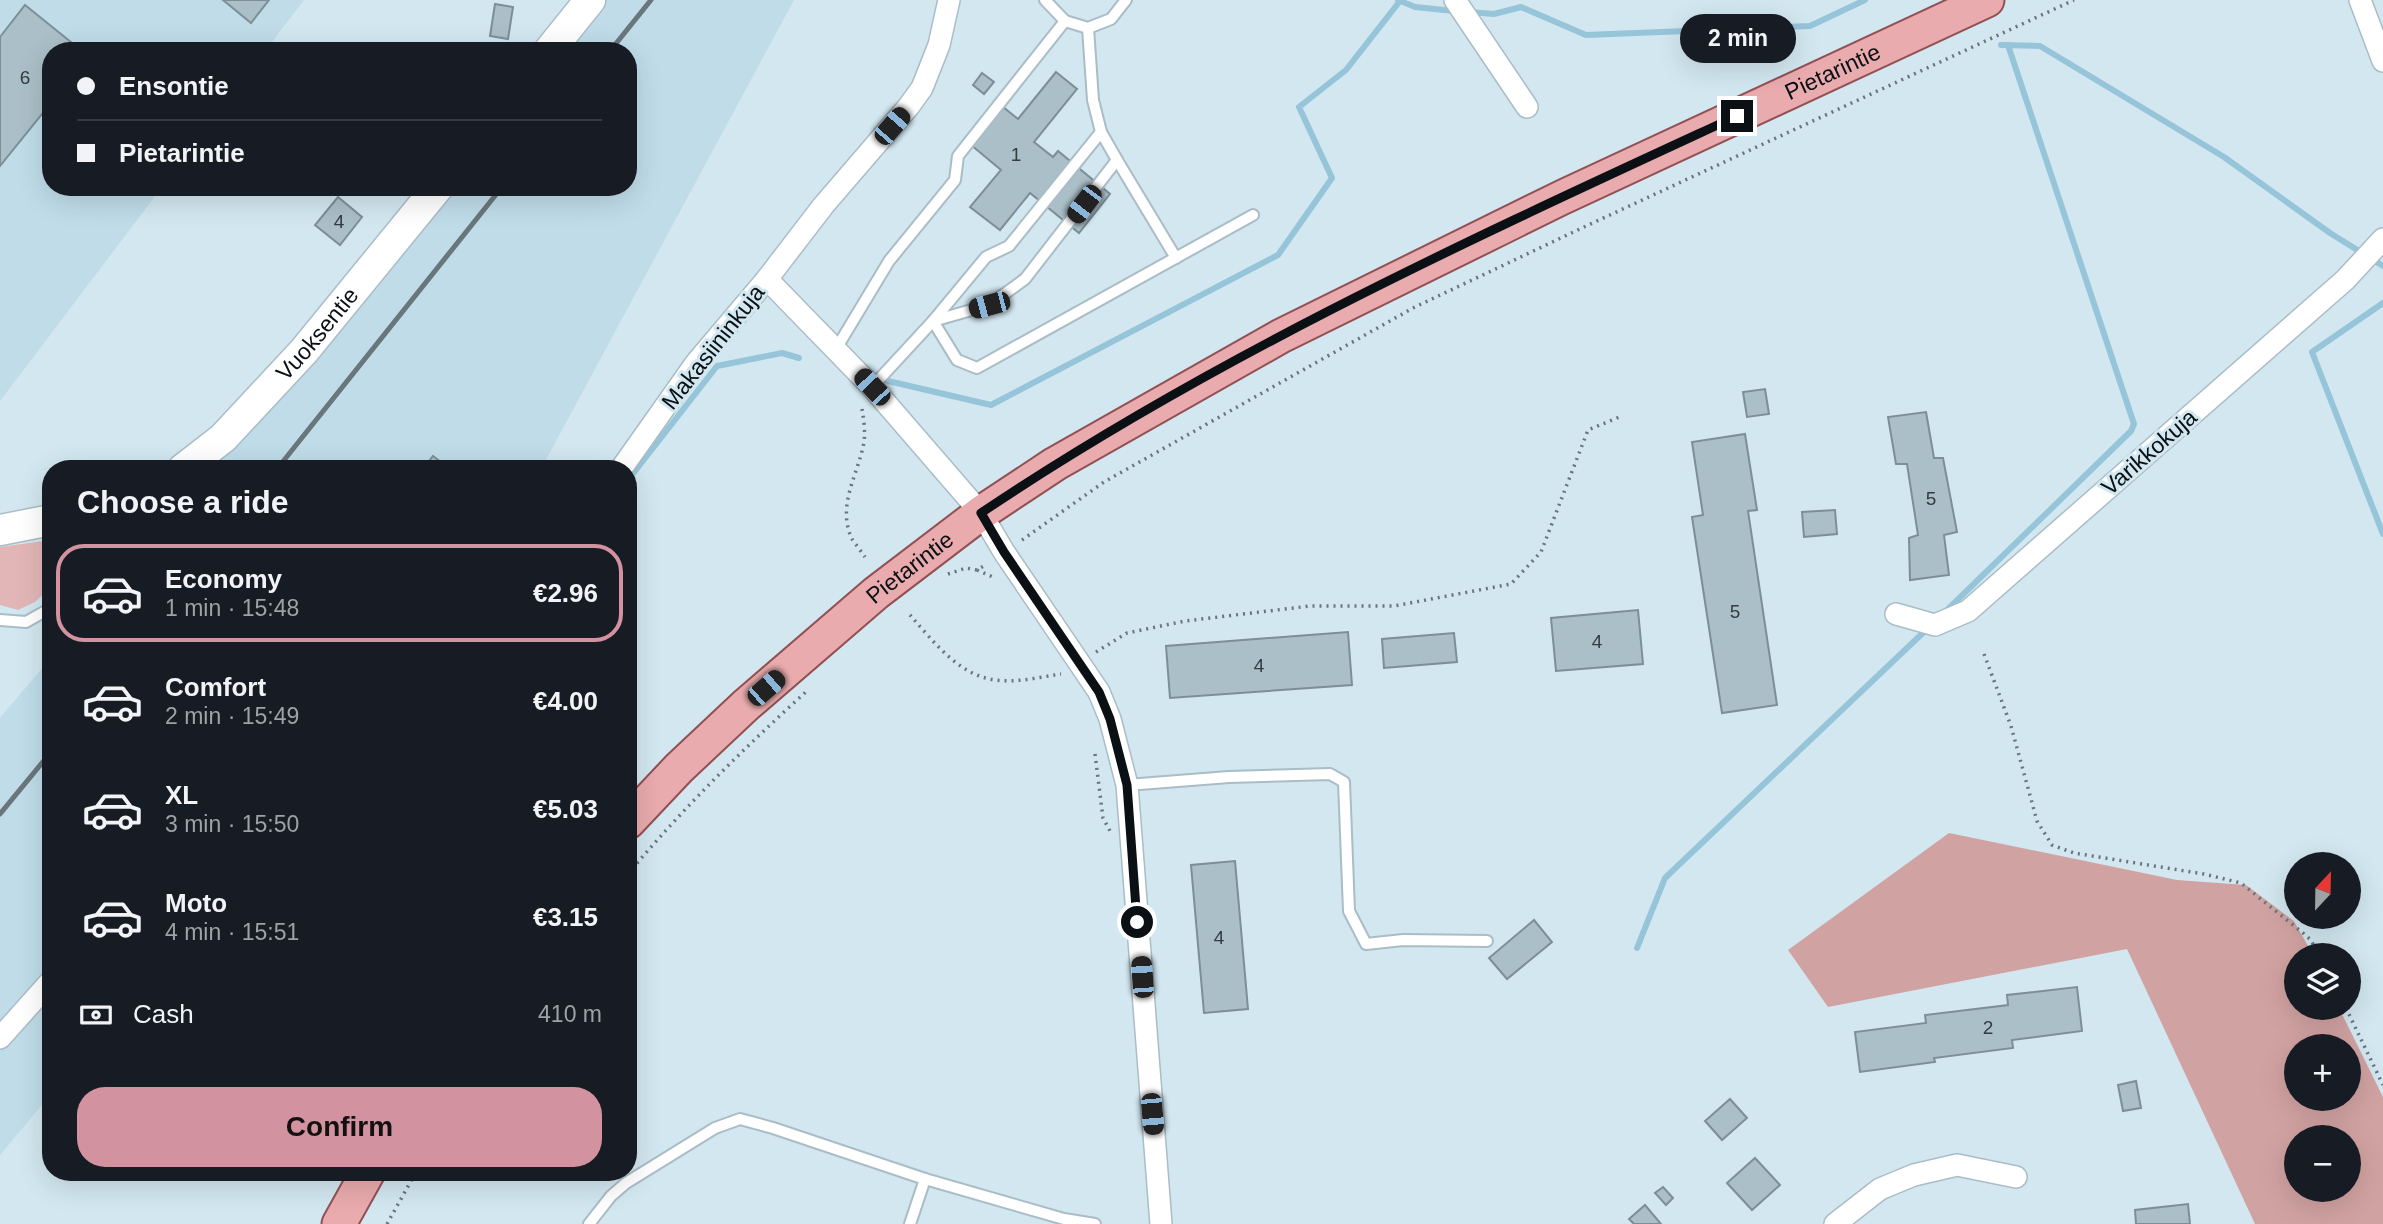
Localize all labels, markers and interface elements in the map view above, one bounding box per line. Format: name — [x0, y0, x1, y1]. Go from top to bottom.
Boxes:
callout: 2 min — [1679, 15, 1795, 64]
text: 2 min — [1708, 25, 1768, 51]
street label: Pietarintie — [1781, 38, 1884, 105]
house number: 6 — [20, 67, 30, 88]
text: Ensontie — [119, 71, 229, 101]
route end — [1721, 100, 1753, 132]
car — [871, 103, 914, 149]
text: Pietarintie — [119, 138, 245, 168]
house number: 1 — [1011, 144, 1021, 165]
car — [1063, 181, 1106, 227]
house number: 4 — [334, 211, 345, 232]
street label: Makasiininkuja — [656, 279, 770, 414]
street label: Vuoksentie — [271, 282, 363, 385]
car — [966, 289, 1013, 321]
car — [850, 364, 895, 410]
street label: Varikkokuja — [2096, 404, 2202, 500]
text: Choose a ride — [77, 484, 289, 520]
house number: 5 — [1926, 488, 1936, 509]
street label: Pietarintie — [861, 526, 958, 609]
icon: car — [81, 562, 144, 625]
text: Economy — [165, 564, 282, 594]
text: €2.96 — [533, 578, 598, 608]
text: 1 min · 15:48 — [165, 595, 299, 621]
house number: 5 — [1730, 601, 1740, 622]
house number: 4 — [1592, 631, 1603, 652]
house number: 4 — [1254, 655, 1265, 676]
car — [744, 666, 789, 710]
icon: car — [81, 670, 144, 733]
text: Comfort — [165, 672, 266, 702]
text: €4.00 — [533, 686, 598, 716]
text: 2 min · 15:49 — [165, 703, 299, 729]
icon: car — [81, 778, 144, 841]
text: XL — [165, 780, 198, 810]
text: €5.03 — [533, 794, 598, 824]
text: 3 min · 15:50 — [165, 811, 299, 837]
north arrow — [2284, 852, 2361, 929]
map controls — [2284, 852, 2361, 1202]
icon: car — [81, 886, 144, 949]
text: Moto — [165, 888, 227, 918]
text: €3.15 — [533, 902, 598, 932]
route start — [1121, 906, 1153, 938]
text: 4 min · 15:51 — [165, 919, 299, 945]
house number: 4 — [1214, 927, 1225, 948]
button: layers — [2284, 943, 2361, 1020]
car — [1131, 955, 1154, 999]
icon: cash — [77, 996, 115, 1034]
text: Cash — [133, 999, 194, 1029]
text: 410 m — [538, 1001, 602, 1027]
house number: 2 — [1983, 1017, 1993, 1038]
button: + — [2284, 1034, 2361, 1111]
button: Confirm — [77, 1087, 602, 1167]
car — [1140, 1092, 1165, 1136]
button: − — [2284, 1125, 2361, 1202]

